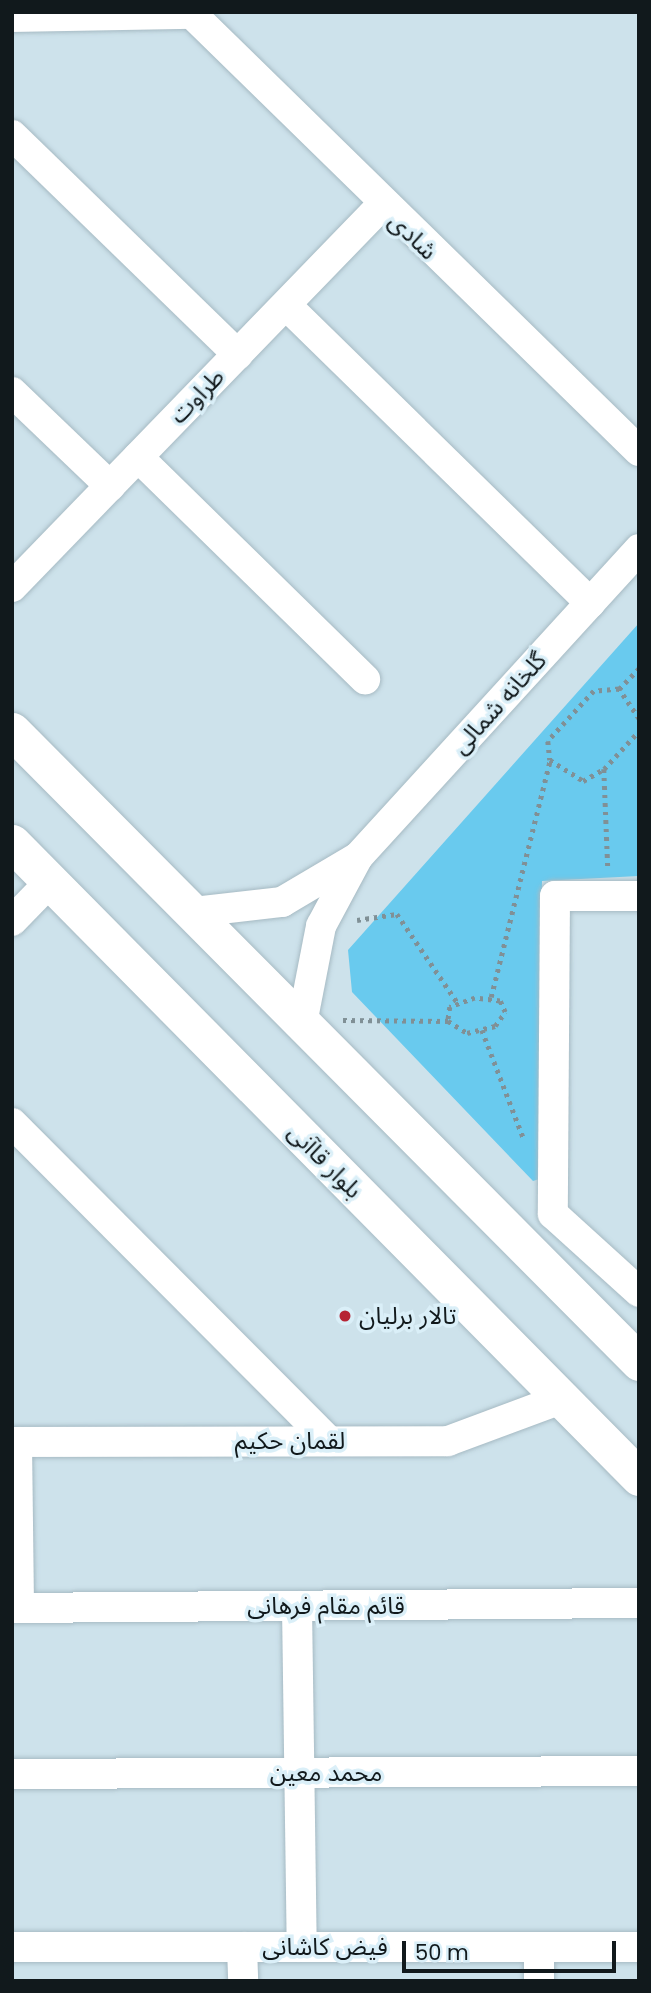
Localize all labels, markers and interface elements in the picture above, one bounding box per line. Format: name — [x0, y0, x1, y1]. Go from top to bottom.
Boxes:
street label: شادی — [383, 206, 443, 266]
street label: طراوت — [164, 362, 230, 430]
street label: گلخانه شمالی — [446, 646, 552, 760]
street label: بلوار قاآنی — [282, 1118, 368, 1204]
place label: تالار برلیان — [359, 1302, 456, 1330]
marker: تالار برلیان — [337, 1308, 353, 1324]
street label: لقمان حکیم — [235, 1427, 345, 1455]
street label: قائم مقام فرهانی — [247, 1592, 405, 1620]
street label: محمد معین — [270, 1759, 382, 1787]
scale bar — [406, 1926, 620, 1970]
street label: فیض کاشانی — [262, 1933, 388, 1961]
text: 50 m — [415, 1938, 469, 1967]

